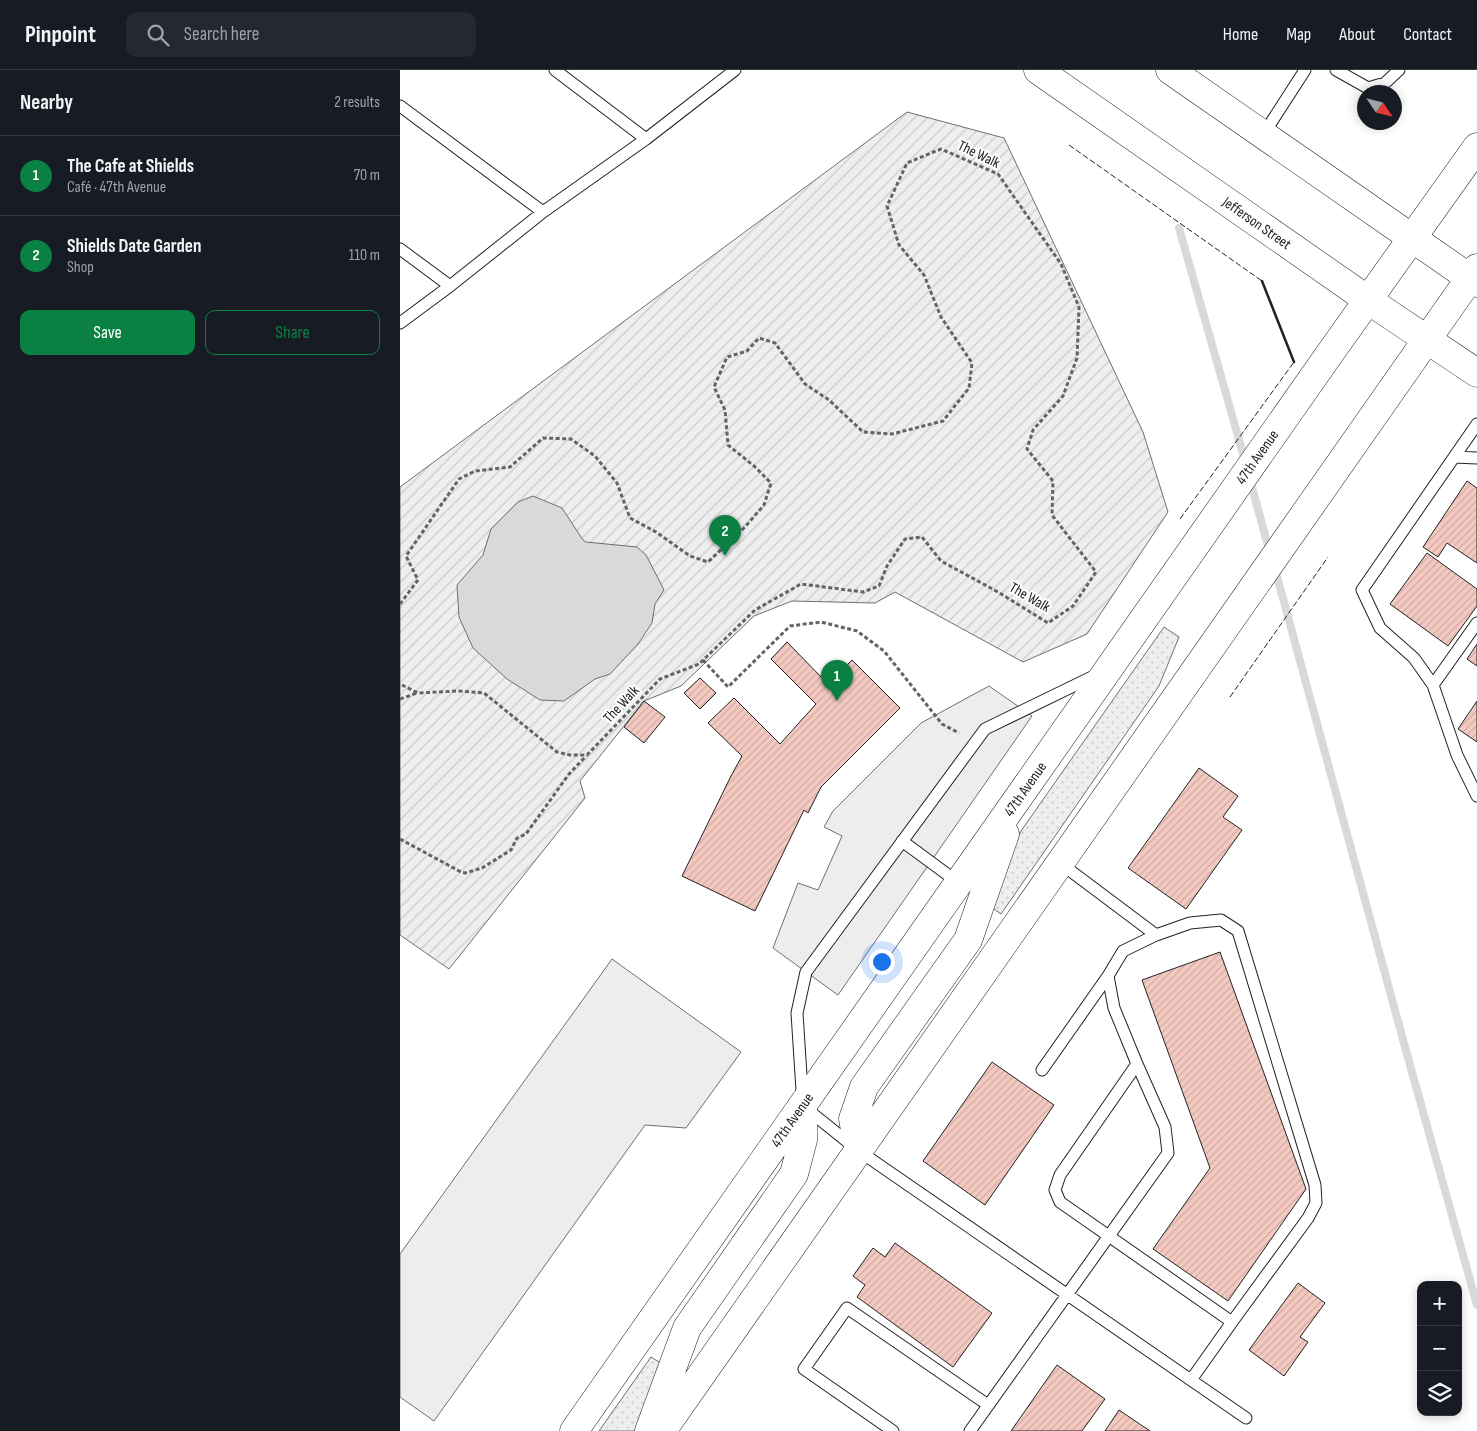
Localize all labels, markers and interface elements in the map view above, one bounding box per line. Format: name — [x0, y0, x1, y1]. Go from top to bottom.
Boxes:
search box — [126, 12, 476, 57]
text: Pinpoint — [25, 20, 96, 49]
icon: search — [144, 21, 172, 49]
text: Search here — [184, 23, 259, 46]
text: Home — [1223, 24, 1258, 45]
text: Map — [1286, 24, 1311, 45]
text: About — [1339, 24, 1375, 45]
text: Contact — [1403, 24, 1452, 45]
north arrow — [1357, 85, 1402, 130]
text: Nearby — [20, 90, 73, 115]
text: 2 results — [334, 93, 380, 112]
street label: The Walk — [955, 136, 1003, 173]
text: The Cafe at Shields — [67, 155, 194, 178]
text: 1 — [33, 166, 39, 185]
text: 70 m — [354, 166, 380, 185]
text: Café · 47th Avenue — [67, 178, 166, 197]
street label: Jefferson Street — [1218, 192, 1295, 254]
text: Shields Date Garden — [67, 235, 201, 258]
text: 2 — [32, 246, 40, 265]
text: 110 m — [349, 246, 380, 265]
text: Shop — [67, 258, 94, 277]
button: Save — [20, 310, 195, 355]
button: Share — [205, 310, 380, 355]
street label: 47th Avenue — [1232, 426, 1283, 488]
pin: 2 — [709, 515, 741, 556]
street label: The Walk — [1006, 578, 1054, 617]
pin: 1 — [821, 660, 853, 701]
street label: The Walk — [599, 681, 644, 727]
street label: 47th Avenue — [1000, 758, 1051, 820]
your location — [869, 949, 895, 975]
street label: 47th Avenue — [767, 1089, 818, 1151]
map controls — [1417, 1281, 1462, 1416]
button: + — [1417, 1281, 1462, 1326]
button: − — [1417, 1326, 1462, 1371]
button: layers — [1417, 1371, 1462, 1416]

